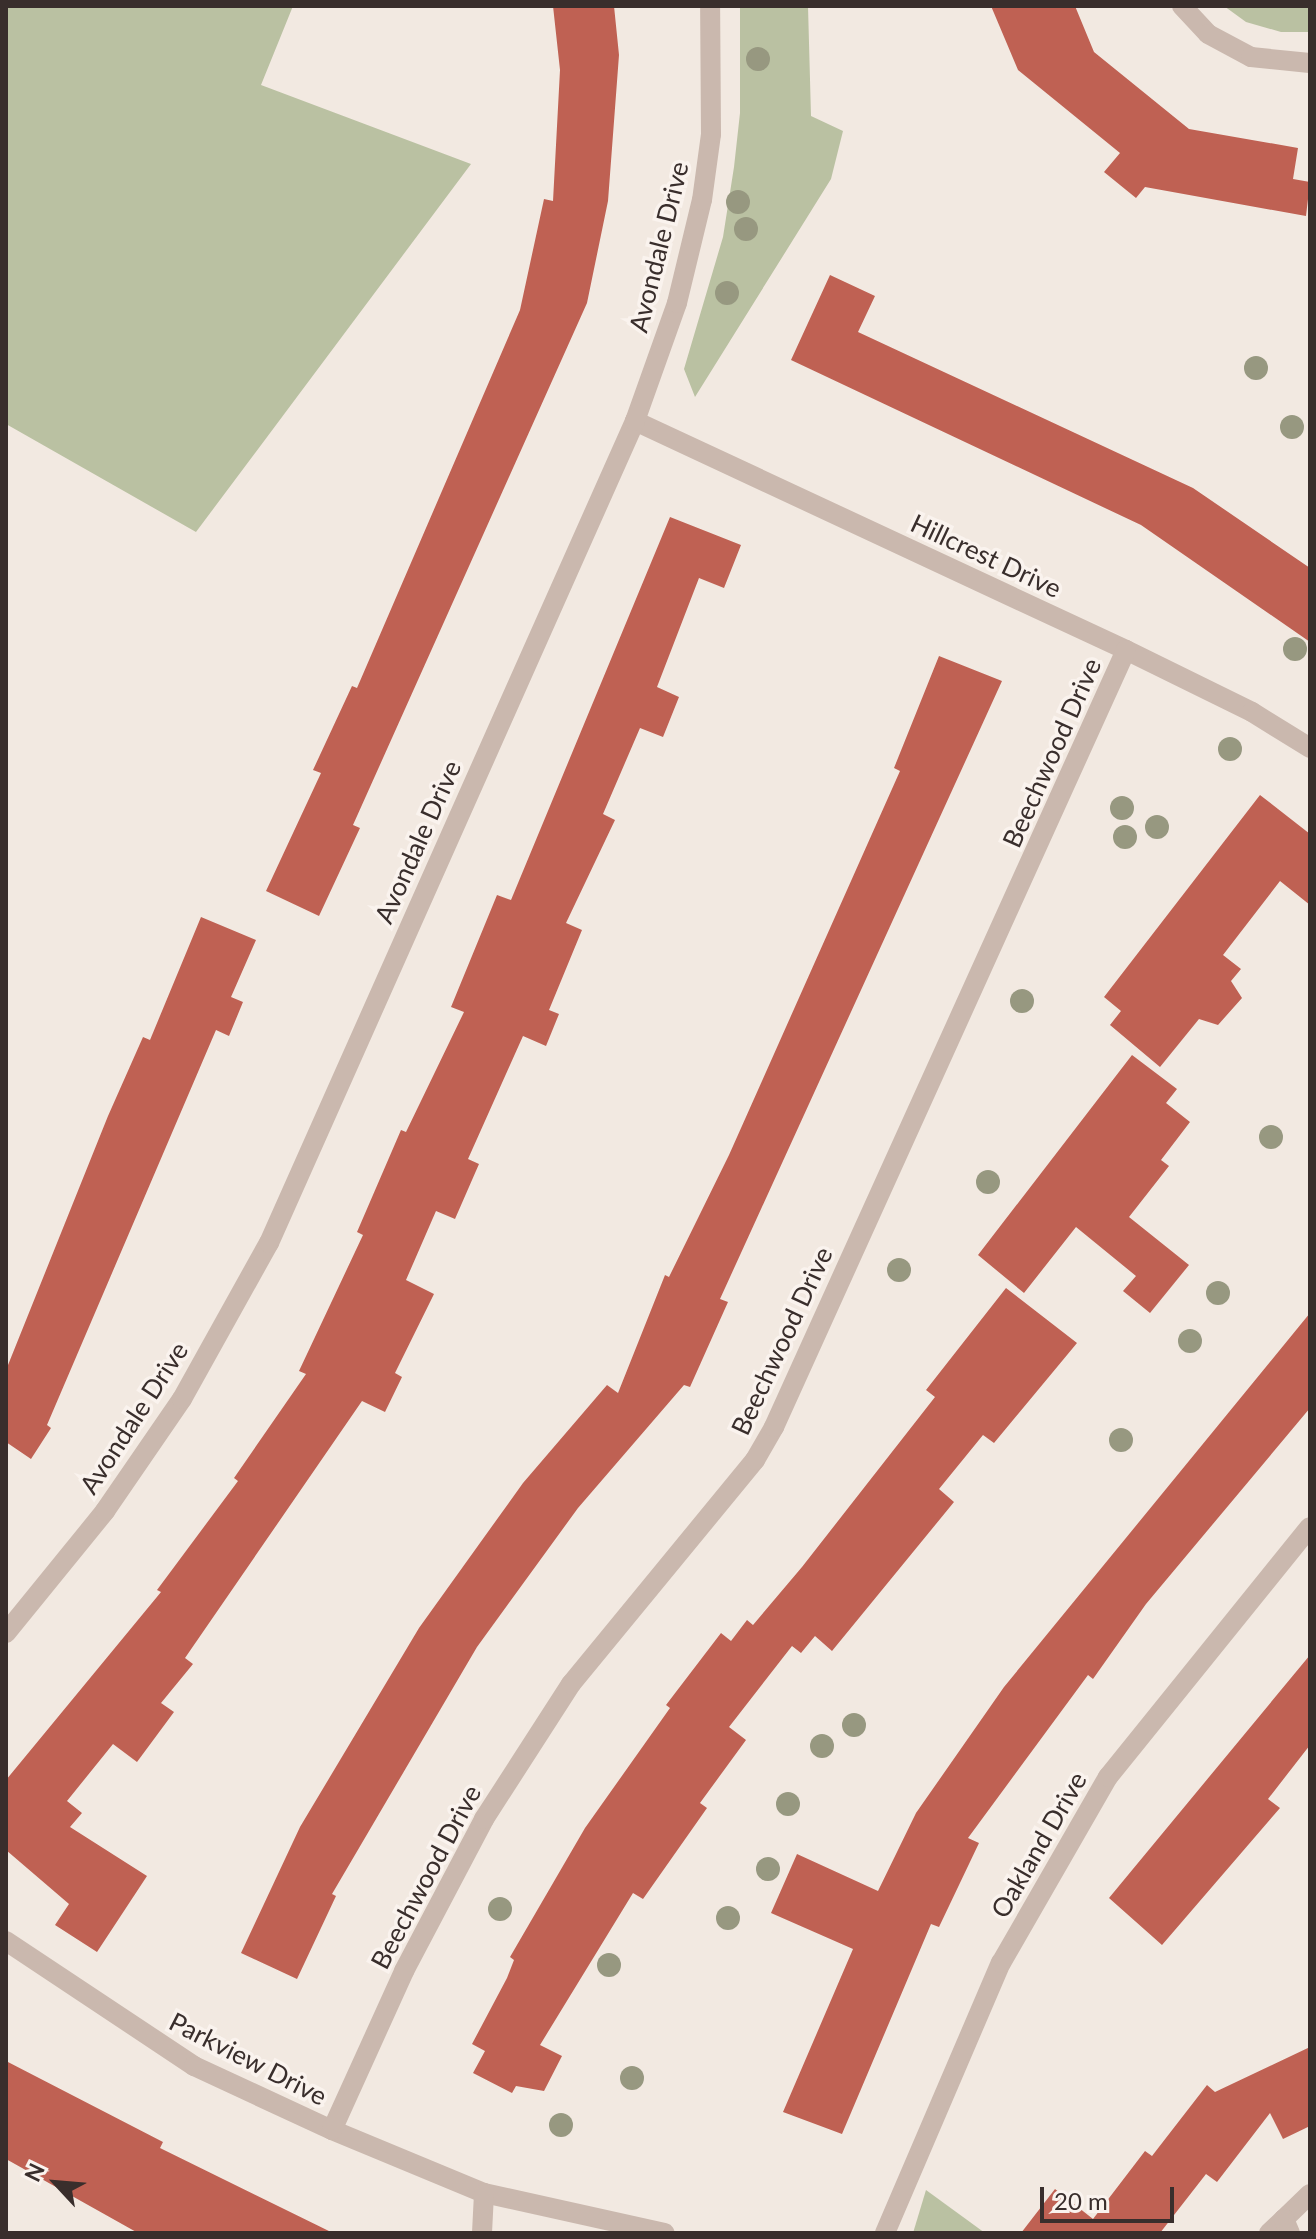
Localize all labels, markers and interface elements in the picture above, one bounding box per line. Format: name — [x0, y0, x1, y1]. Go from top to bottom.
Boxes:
street label: Avondale Drive — [623, 158, 695, 336]
street label: Hillcrest Drive — [906, 508, 1066, 604]
street label: Beechwood Drive — [996, 654, 1108, 852]
street label: Avondale Drive — [368, 756, 468, 928]
street label: Beechwood Drive — [725, 1242, 839, 1440]
street label: Avondale Drive — [73, 1336, 195, 1500]
street label: Oakland Drive — [985, 1766, 1093, 1924]
street label: Beechwood Drive — [364, 1780, 488, 1974]
street label: Parkview Drive — [164, 2006, 332, 2112]
north arrow — [16, 2143, 96, 2223]
text: N — [18, 2159, 50, 2186]
scale bar — [1044, 2171, 1178, 2221]
text: 20 m — [1054, 2186, 1108, 2215]

